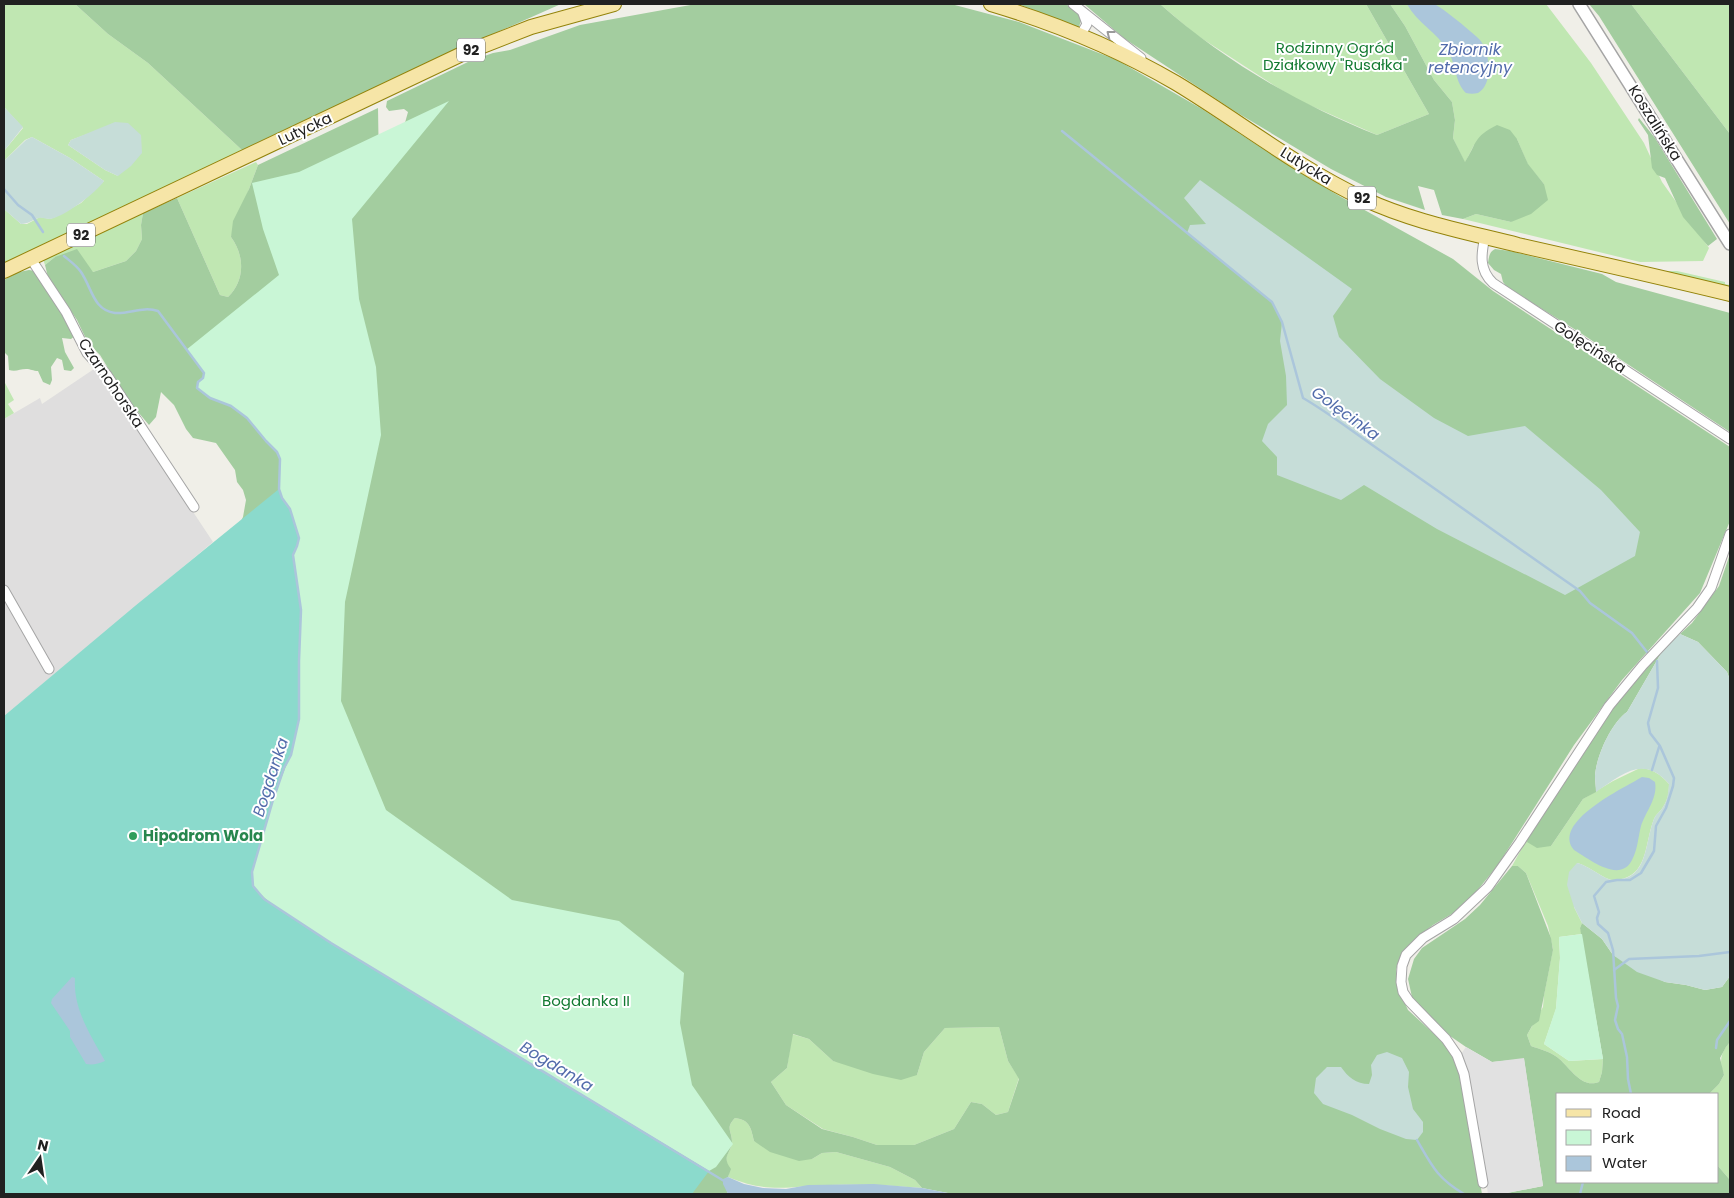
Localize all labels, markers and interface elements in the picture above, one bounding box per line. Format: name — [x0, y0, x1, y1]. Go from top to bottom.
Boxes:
one-way arrow — [1106, 31, 1116, 40]
park label: Rodzinny Ogród Działkowy "Rusałka" — [1263, 37, 1407, 75]
road number: 92 — [457, 38, 485, 62]
water label: Zbiornik retencyjny — [1428, 38, 1513, 79]
street label: Koszalińska — [1624, 81, 1687, 165]
street label: Lutycka — [275, 107, 335, 150]
street label: Lutycka — [1277, 142, 1336, 190]
road number: 92 — [1348, 187, 1376, 210]
road number: 92 — [67, 224, 95, 246]
street label: Golęcińska — [1550, 315, 1631, 378]
street label: Czarnohorska — [74, 334, 149, 432]
water label: Golęcinka — [1307, 381, 1385, 446]
water label: Bogdanka — [247, 735, 294, 820]
place label: Hipodrom Wola — [143, 825, 263, 846]
marker: Hipodrom Wola — [127, 830, 139, 842]
park label: Bogdanka II — [542, 990, 630, 1011]
water label: Bogdanka — [516, 1036, 598, 1097]
legend — [1556, 1093, 1719, 1183]
text: Road — [1602, 1102, 1641, 1123]
text: Park — [1602, 1127, 1634, 1148]
north arrow — [15, 1133, 65, 1183]
text: N — [36, 1134, 50, 1156]
text: Water — [1602, 1152, 1648, 1173]

